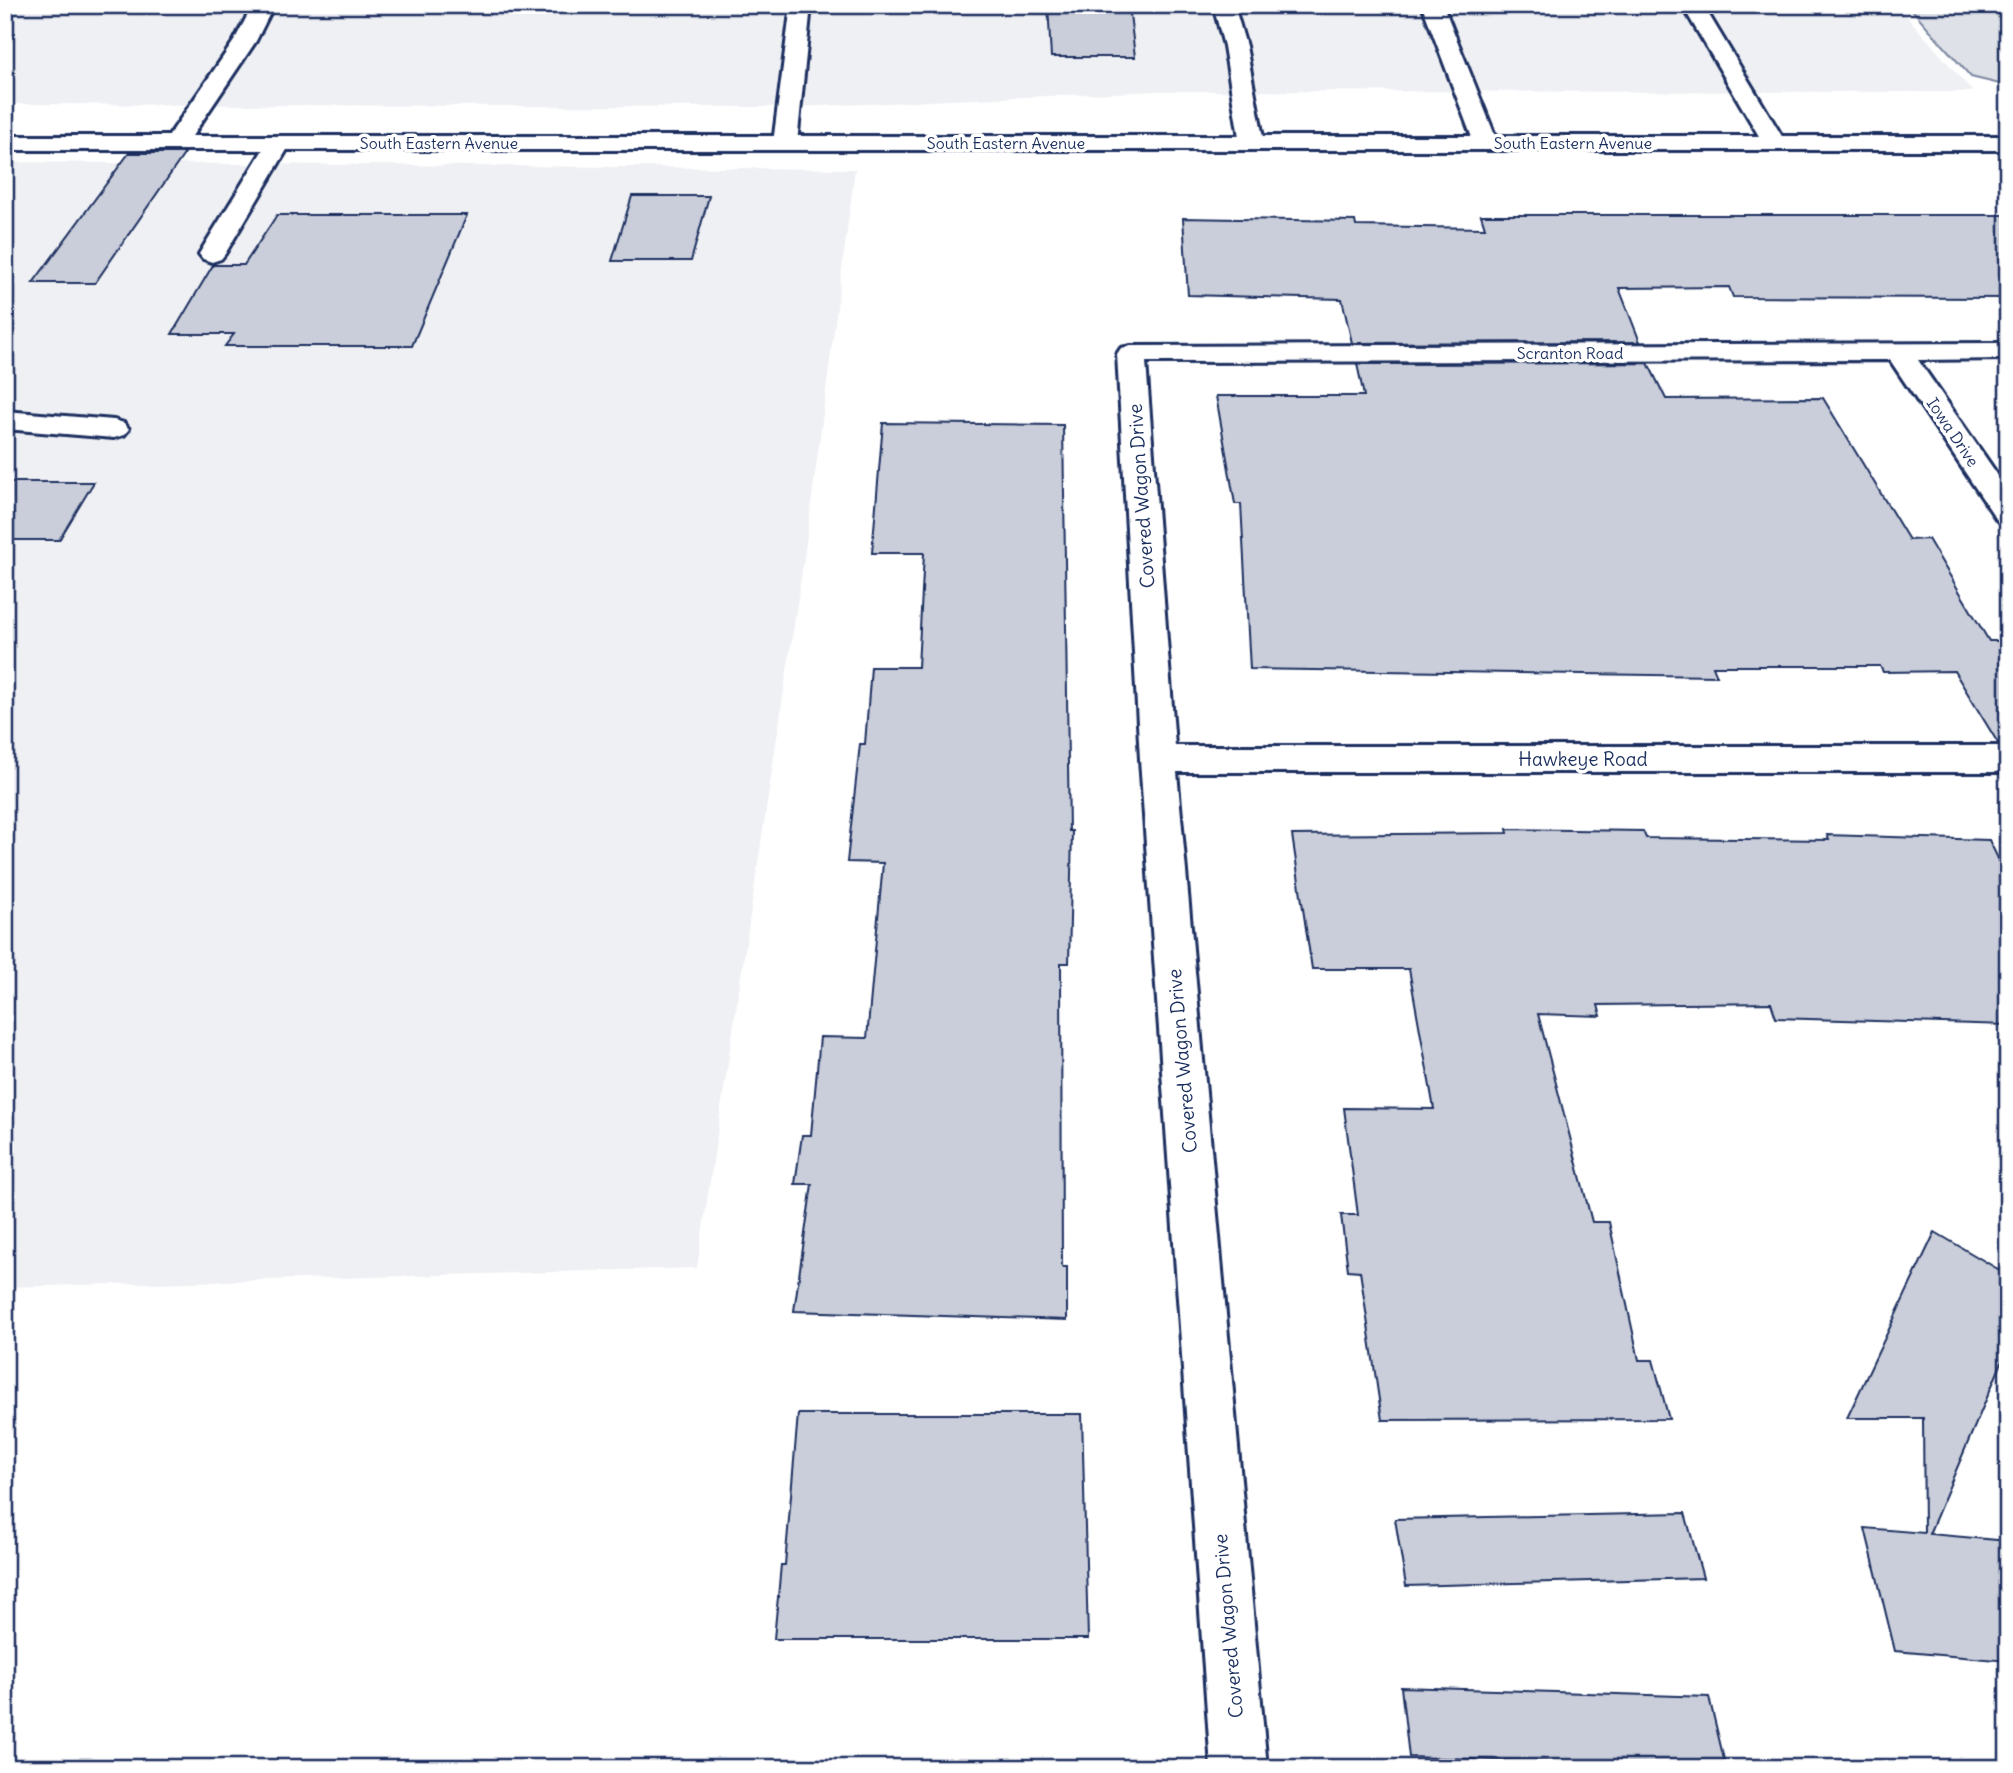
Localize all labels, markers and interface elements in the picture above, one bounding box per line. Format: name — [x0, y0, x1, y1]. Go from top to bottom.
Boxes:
street label: South Eastern Avenue — [360, 133, 518, 153]
street label: South Eastern Avenue — [927, 133, 1085, 153]
street label: South Eastern Avenue — [1494, 133, 1652, 153]
street label: Scranton Road — [1517, 343, 1623, 363]
street label: Iowa Drive — [1923, 394, 1983, 470]
street label: Covered Wagon Drive — [1123, 403, 1159, 589]
street label: Hawkeye Road — [1518, 747, 1648, 771]
street label: Covered Wagon Drive — [1162, 968, 1202, 1154]
street label: Covered Wagon Drive — [1208, 1533, 1248, 1719]

